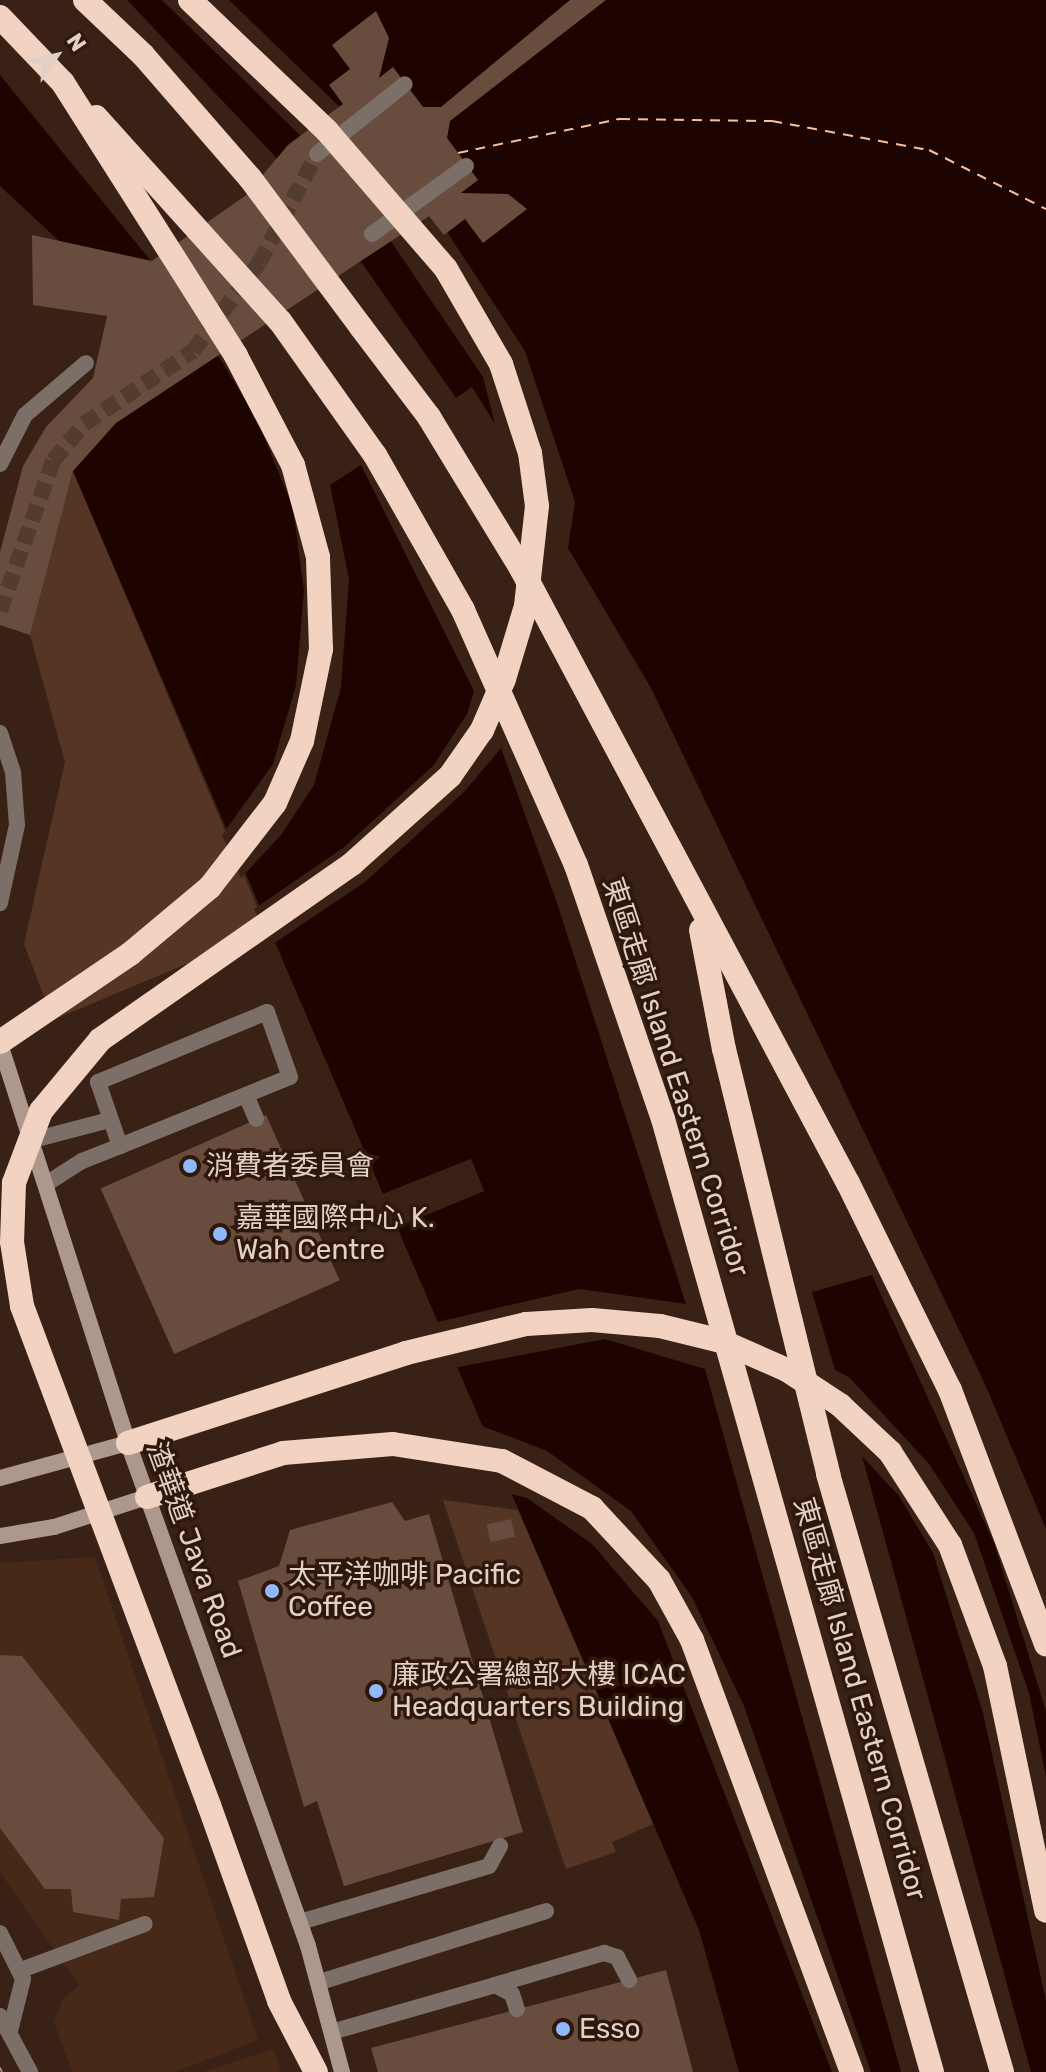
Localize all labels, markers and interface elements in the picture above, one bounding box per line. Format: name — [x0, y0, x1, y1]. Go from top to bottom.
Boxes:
north arrow — [16, 16, 96, 96]
text: N — [61, 28, 92, 56]
street label: 東區走廊 Island Eastern Corridor — [596, 873, 756, 1281]
place label: 消費者委員會 — [206, 1149, 374, 1183]
marker: 消費者委員會 — [181, 1157, 199, 1175]
place label: 嘉華國際中心 K. Wah Centre — [236, 1201, 435, 1267]
marker: 嘉華國際中心 K. Wah Centre — [211, 1225, 229, 1243]
street label: 渣華道 Java Road — [139, 1437, 249, 1663]
street label: 東區走廊 Island Eastern Corridor — [786, 1494, 934, 1904]
place label: 太平洋咖啡 Pacific Coffee — [288, 1558, 521, 1624]
marker: 太平洋咖啡 Pacific Coffee — [263, 1582, 281, 1600]
place label: 廉政公署總部大樓 ICAC Headquarters Building — [392, 1658, 686, 1724]
marker: 廉政公署總部大樓 ICAC Headquarters Building — [367, 1682, 385, 1700]
place label: Esso — [579, 2012, 641, 2046]
marker: Esso — [554, 2020, 572, 2038]

